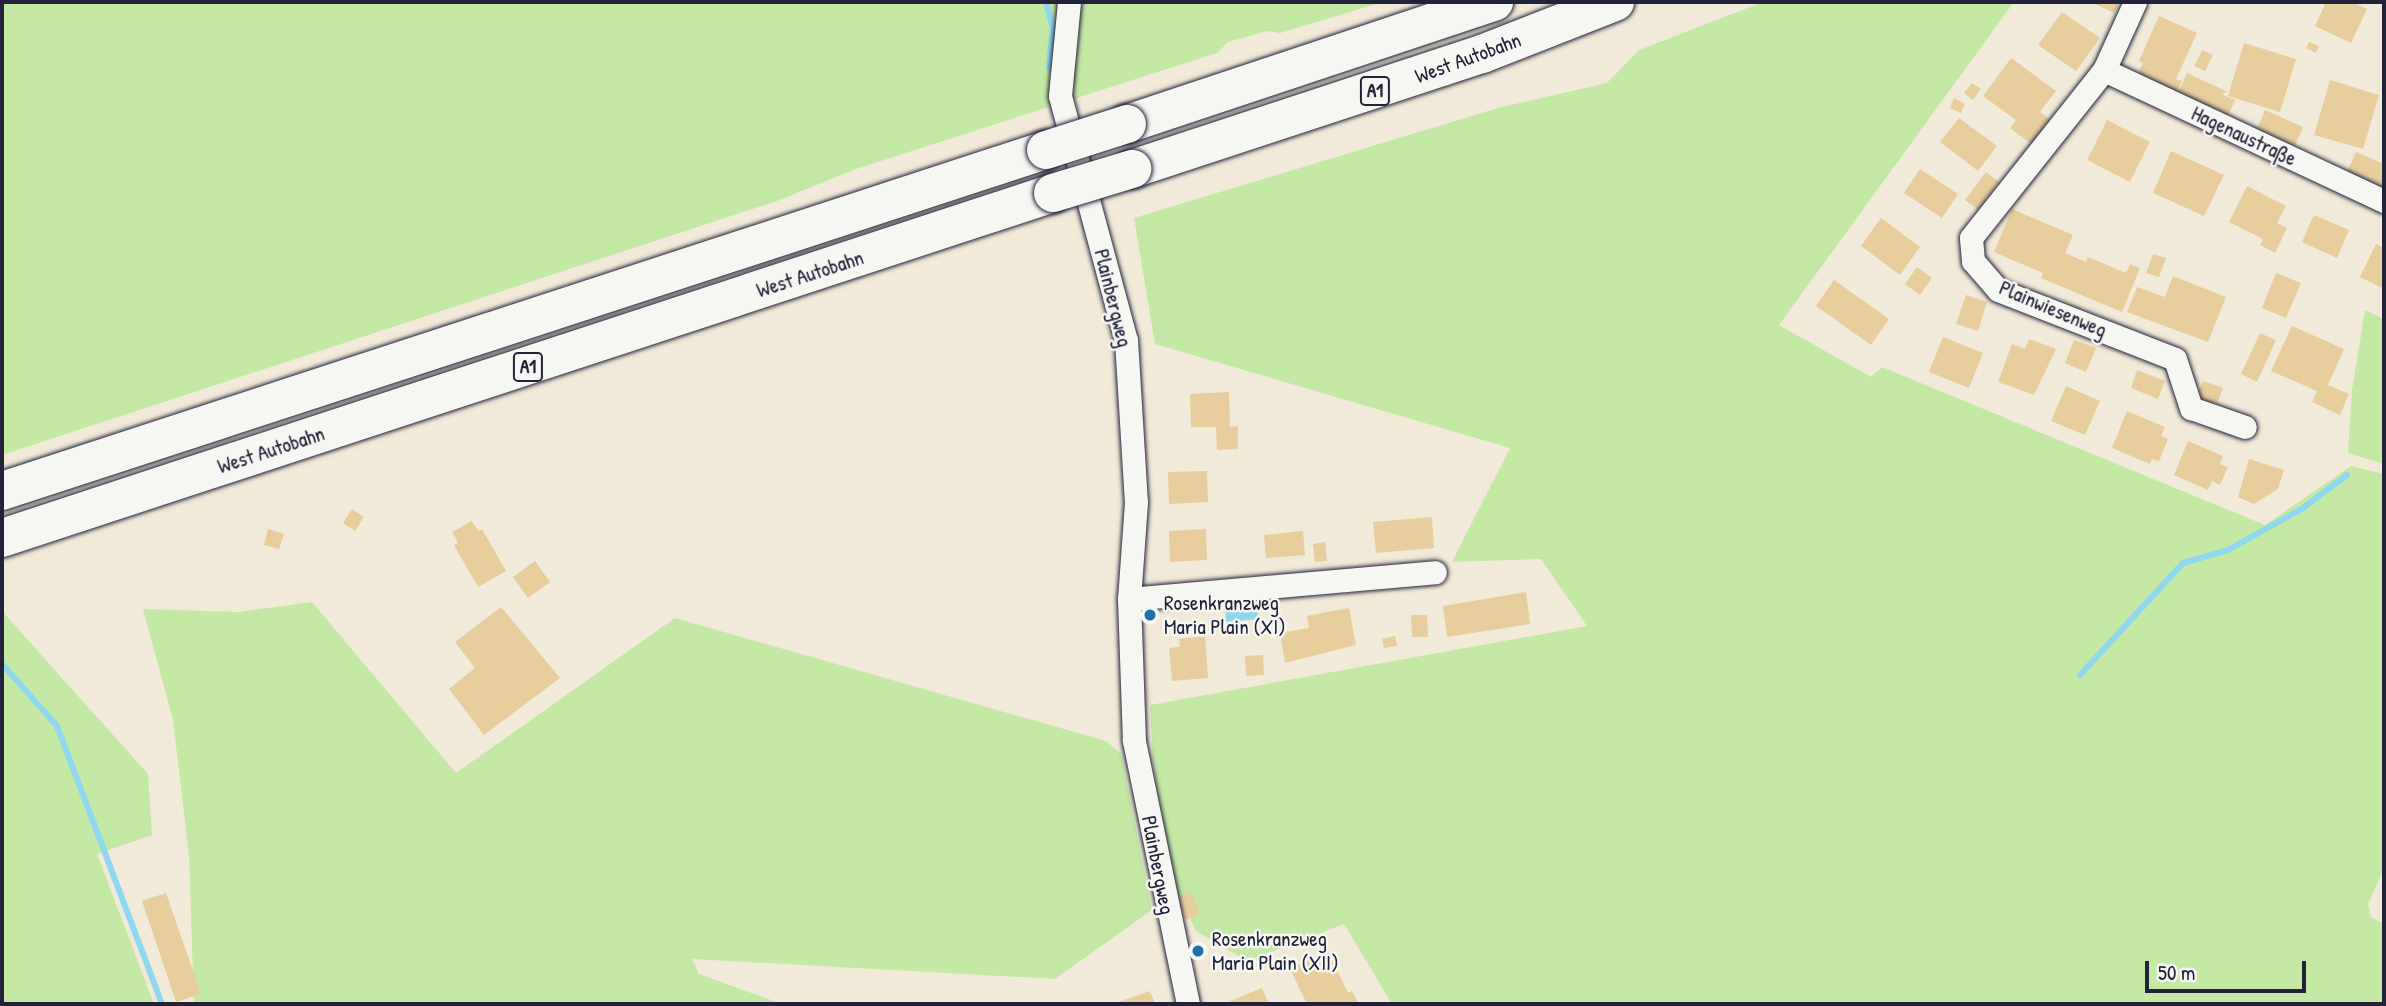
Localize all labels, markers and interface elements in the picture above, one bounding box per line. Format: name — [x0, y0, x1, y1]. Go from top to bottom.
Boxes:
street label: West Autobahn — [1412, 27, 1524, 89]
road number: A1 — [1359, 76, 1391, 106]
street label: Hagenaustraße — [2187, 101, 2301, 171]
street label: West Autobahn — [753, 245, 867, 303]
street label: Plainbergweg — [1089, 246, 1137, 350]
street label: Plainwiesenweg — [1995, 275, 2111, 343]
road number: A1 — [512, 352, 544, 382]
street label: West Autobahn — [214, 421, 328, 479]
place label: Rosenkranzweg Maria Plain (XI) — [1164, 590, 1286, 640]
marker: Rosenkranzweg Maria Plain (XI) — [1142, 607, 1158, 623]
street label: Plainbergweg — [1136, 814, 1180, 916]
place label: Rosenkranzweg Maria Plain (XII) — [1212, 926, 1339, 976]
marker: Rosenkranzweg Maria Plain (XII) — [1190, 943, 1206, 959]
scale bar — [2148, 946, 2309, 990]
text: 50 m — [2158, 958, 2195, 987]

